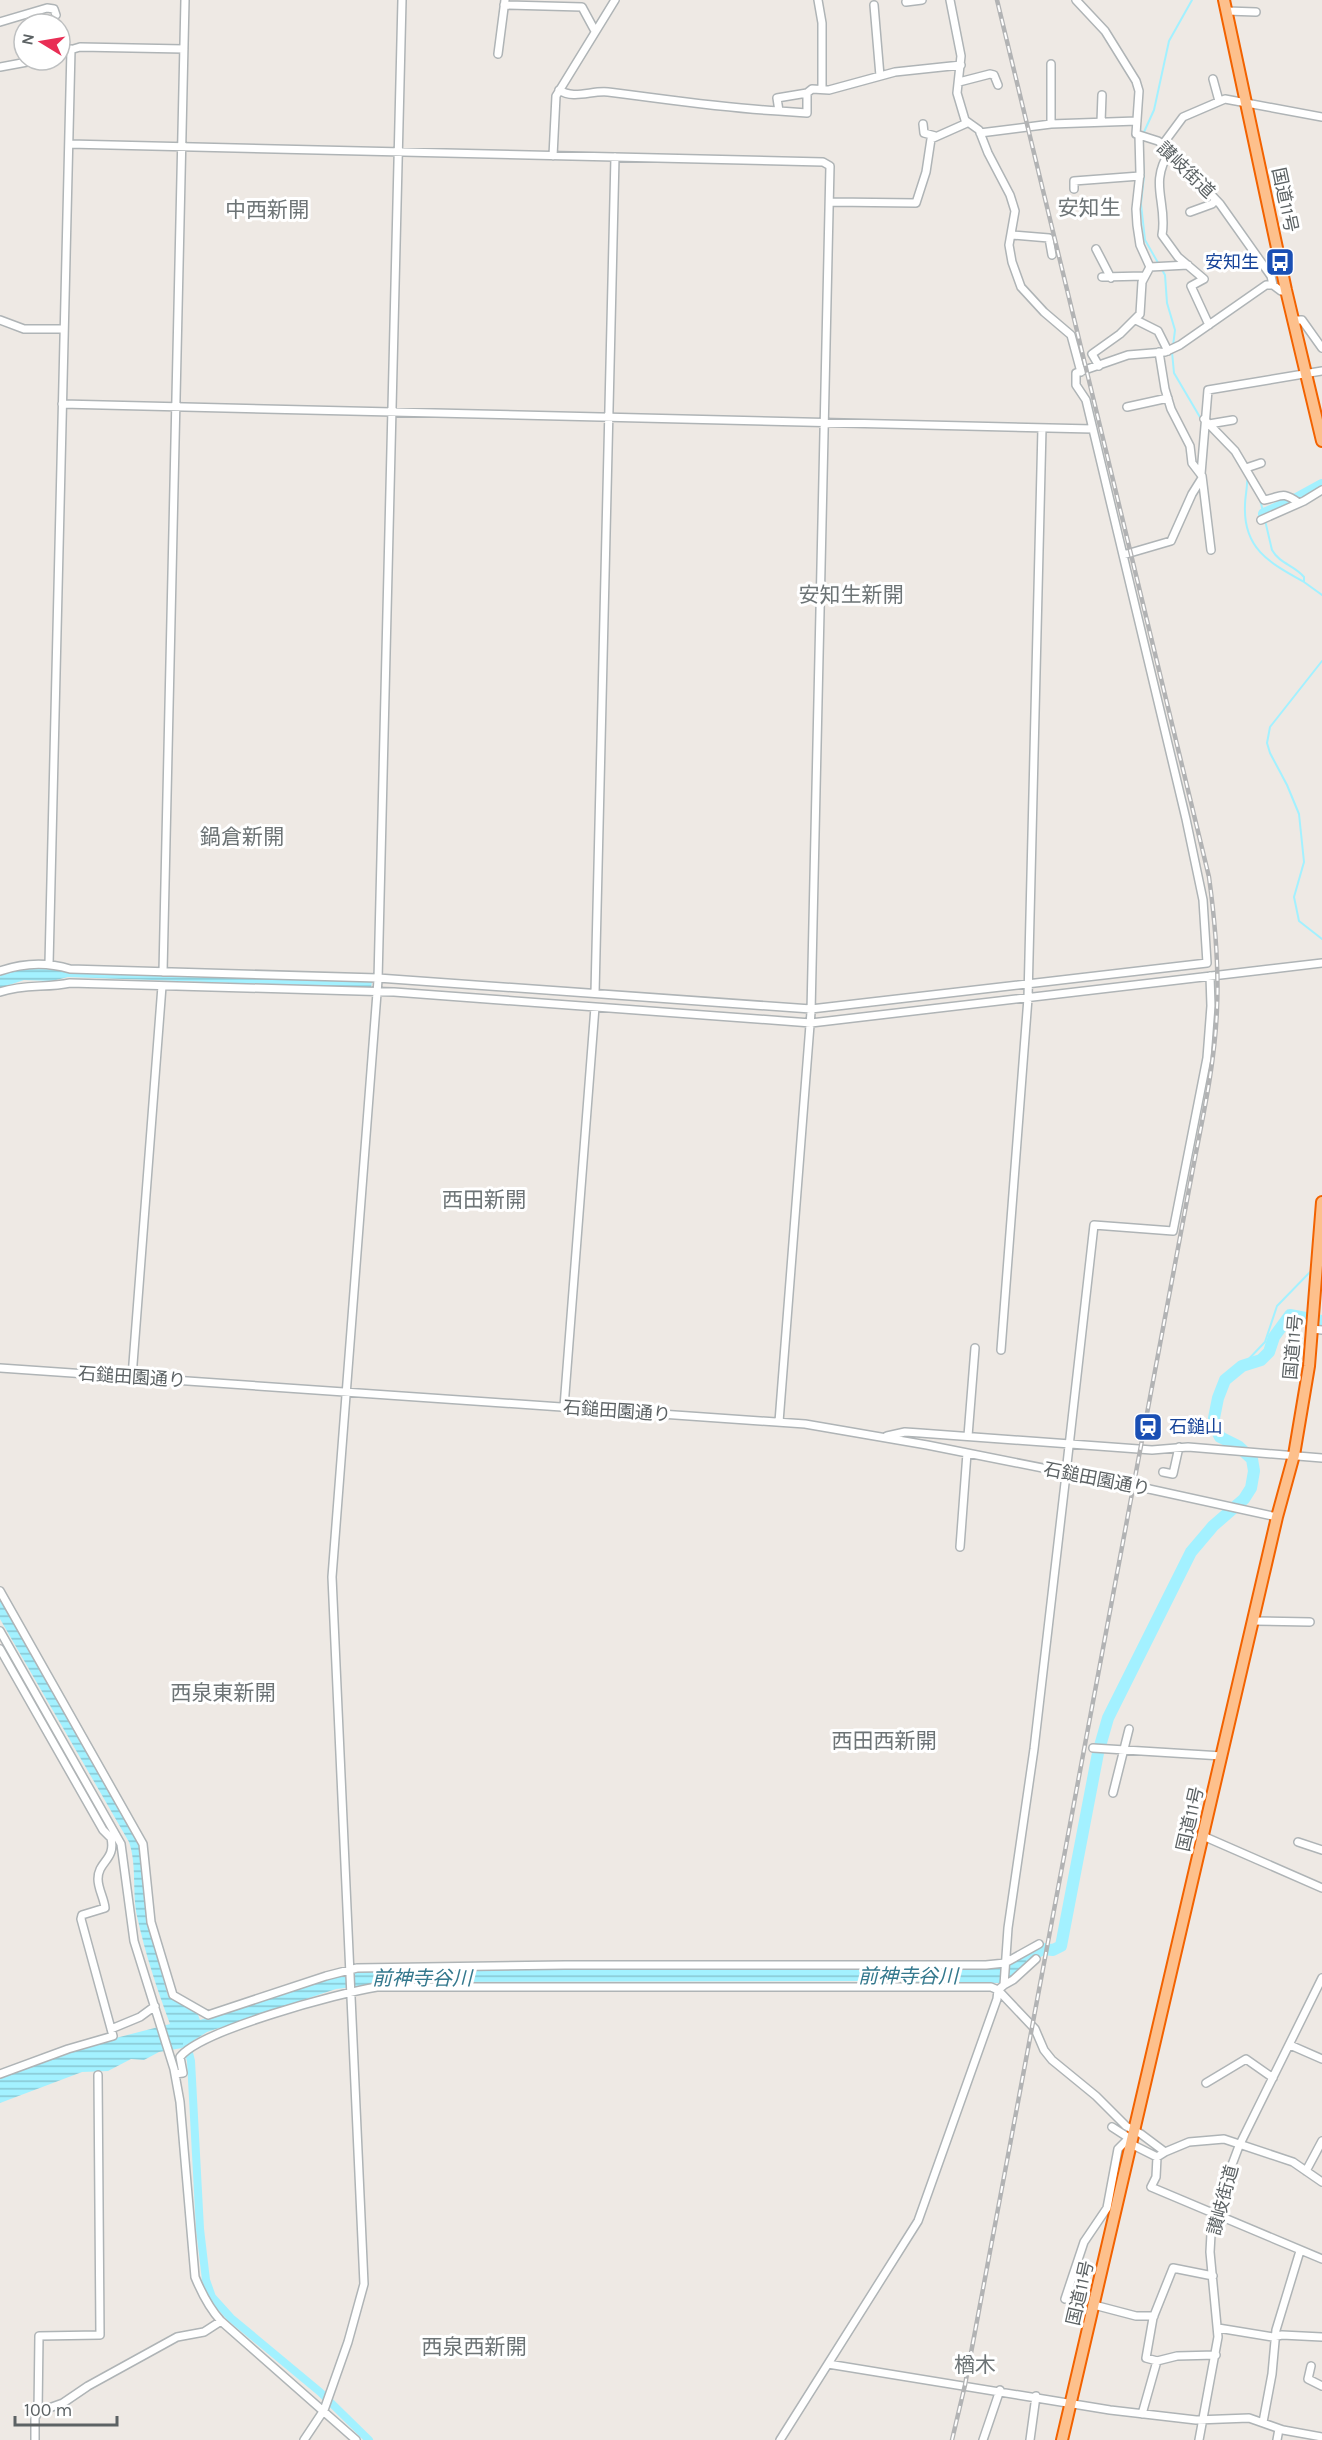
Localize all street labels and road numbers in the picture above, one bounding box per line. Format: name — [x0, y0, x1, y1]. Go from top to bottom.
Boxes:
street label: 讃岐街道 — [1152, 137, 1220, 203]
street label: 国道11号 — [1267, 165, 1303, 235]
street label: 国道11号 — [1279, 1313, 1307, 1381]
street label: 石鎚田園通り — [77, 1362, 187, 1392]
street label: 石鎚田園通り — [562, 1396, 672, 1426]
street label: 石鎚田園通り — [1042, 1458, 1152, 1500]
street label: 国道11号 — [1172, 1784, 1208, 1854]
street label: 讃岐街道 — [1203, 2162, 1243, 2238]
street label: 国道11号 — [1062, 2258, 1098, 2328]

